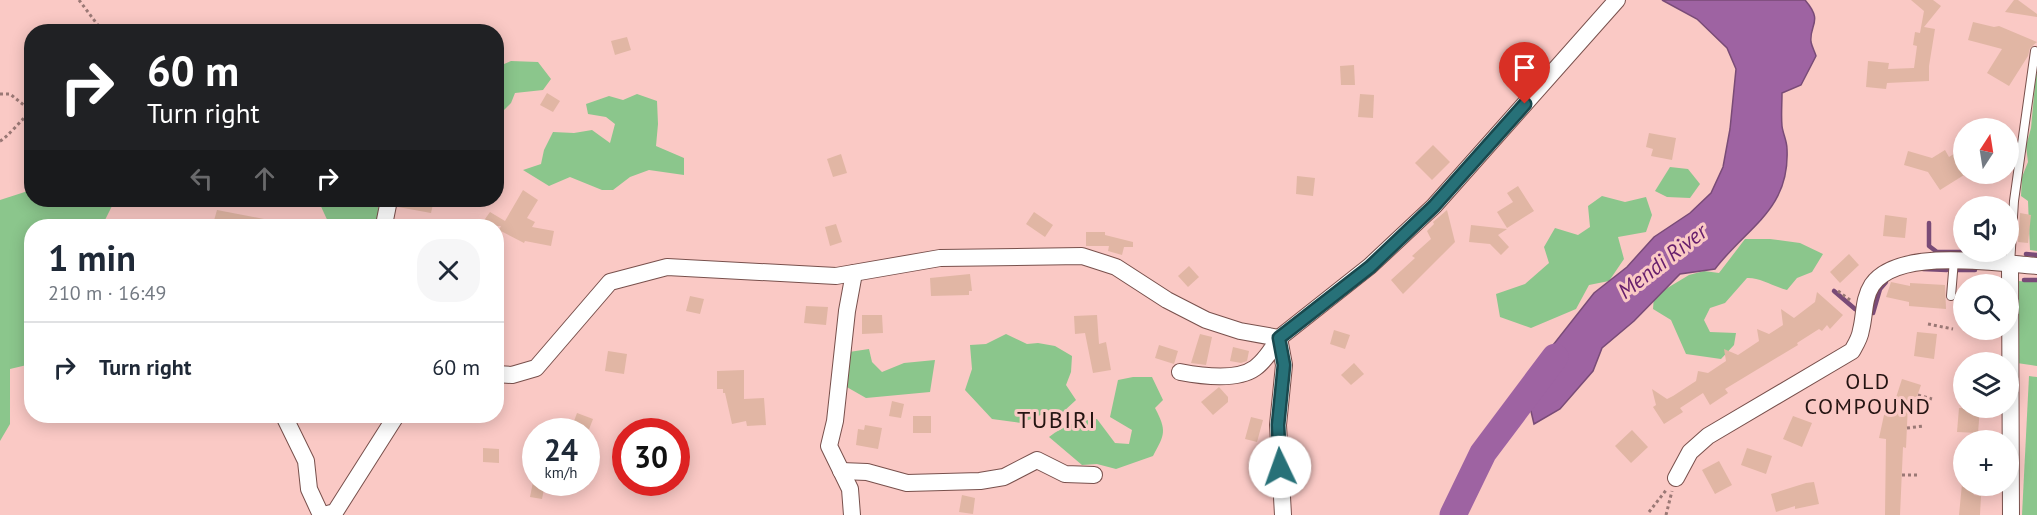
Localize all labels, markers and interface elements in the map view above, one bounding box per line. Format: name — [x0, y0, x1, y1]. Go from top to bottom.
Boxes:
pin — [1499, 42, 1550, 104]
text: 60 m — [147, 43, 239, 98]
icon: right — [48, 48, 126, 126]
icon: arrive — [1508, 51, 1541, 84]
text: Turn right — [147, 96, 260, 130]
north arrow — [1953, 118, 2019, 184]
map controls — [1953, 118, 2019, 496]
icon: left — [185, 162, 218, 195]
icon: ahead — [248, 162, 281, 195]
icon: right — [311, 162, 344, 195]
button: sound — [1953, 196, 2019, 262]
water label: Mendi River — [1612, 216, 1714, 305]
text: 1 min — [48, 234, 136, 281]
button: close — [417, 239, 480, 302]
button: search — [1953, 274, 2019, 340]
text: 210 m · 16:49 — [48, 280, 166, 306]
icon: right — [48, 351, 81, 384]
button: layers — [1953, 352, 2019, 418]
text: Turn right — [99, 353, 191, 381]
text: 60 m — [432, 353, 480, 381]
district label: OLD COMPOUND — [1805, 367, 1931, 420]
district label: TUBIRI — [1017, 404, 1097, 435]
speed limit sign: 30 — [612, 418, 690, 496]
text: 24 — [544, 430, 578, 469]
button: + — [1953, 430, 2019, 496]
position arrow — [1248, 435, 1312, 499]
text: km/h — [545, 463, 577, 482]

